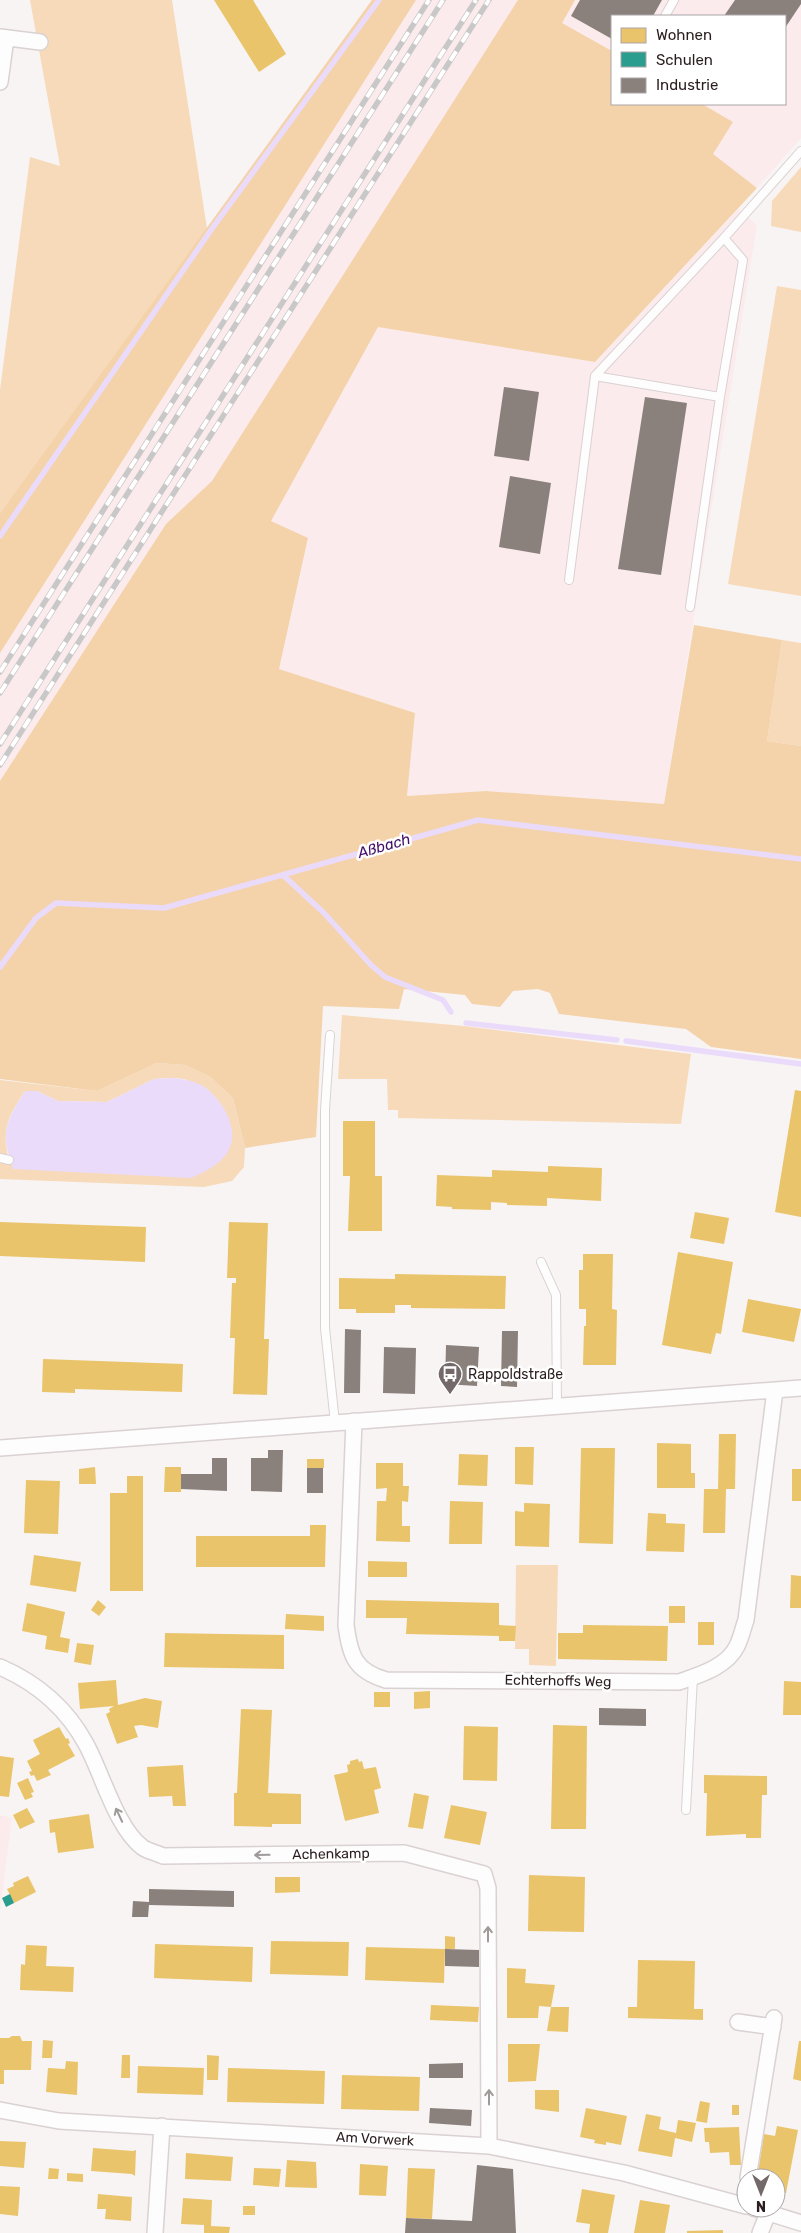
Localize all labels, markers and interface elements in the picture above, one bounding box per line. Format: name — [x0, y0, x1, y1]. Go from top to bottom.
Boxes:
legend — [611, 15, 786, 105]
text: Wohnen — [656, 26, 712, 44]
text: Schulen — [656, 51, 713, 69]
text: Industrie — [656, 76, 718, 94]
water label: Aßbach — [355, 830, 412, 862]
bus stop icon: Rappoldstraße — [437, 1361, 463, 1395]
place label: Rappoldstraße — [468, 1366, 563, 1383]
street label: Echterhoffs Weg — [504, 1672, 612, 1690]
one-way arrow — [113, 1808, 123, 1823]
street label: Achenkamp — [292, 1845, 370, 1863]
one-way arrow — [255, 1850, 271, 1860]
one-way arrow — [483, 1927, 493, 1943]
one-way arrow — [484, 2089, 494, 2106]
street label: Am Vorwerk — [336, 2128, 415, 2150]
north arrow — [736, 2168, 786, 2218]
text: N — [756, 2197, 766, 2214]

